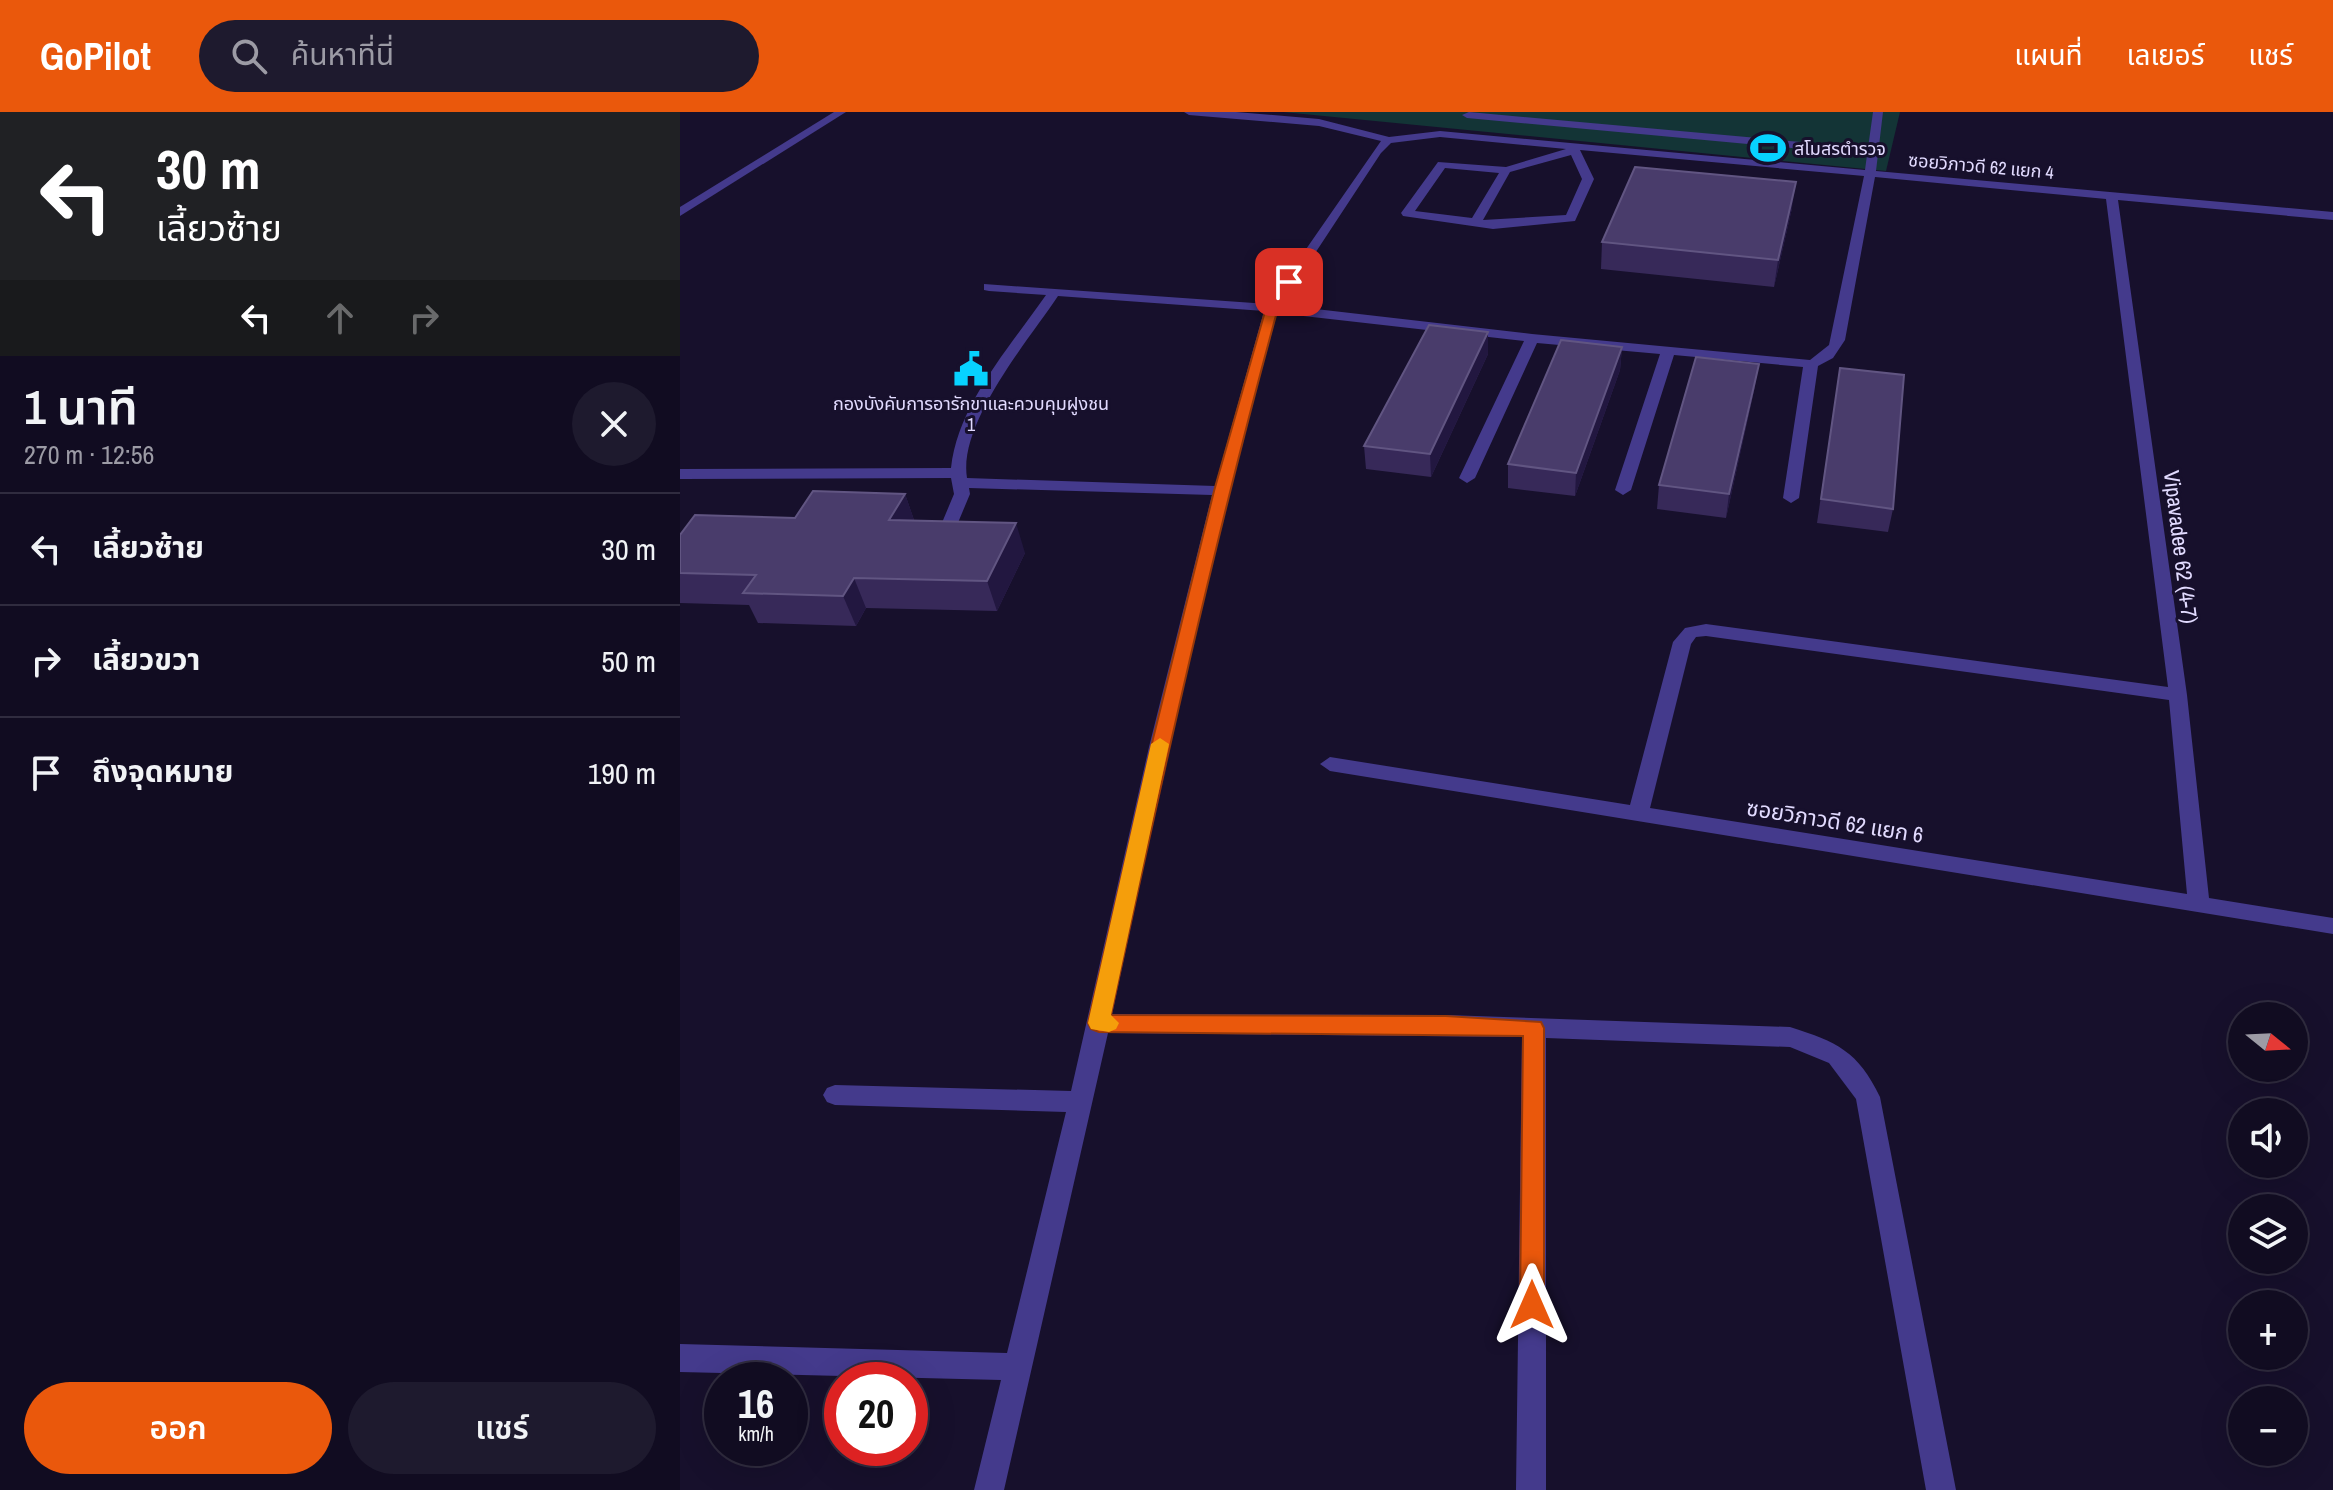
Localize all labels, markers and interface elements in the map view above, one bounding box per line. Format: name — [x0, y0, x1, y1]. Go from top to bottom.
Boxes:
search box — [199, 20, 759, 92]
text: GoPilot — [40, 31, 151, 82]
icon: search — [227, 34, 271, 78]
text: ค้นหาที่นี่ — [291, 34, 394, 74]
text: แผนที่ — [2014, 36, 2083, 74]
text: เลเยอร์ — [2127, 36, 2204, 74]
text: แชร์ — [2248, 36, 2293, 74]
sports icon: สโมสรตำรวจ — [1749, 129, 1787, 167]
text: 30 m — [156, 131, 261, 206]
place label: สโมสรตำรวจ — [1794, 136, 1886, 161]
icon: left — [24, 144, 128, 248]
street label: ซอยวิภาวดี 62 แยก 4 — [1907, 147, 2055, 185]
text: เลี้ยวซ้าย — [156, 204, 282, 252]
pin — [1255, 248, 1323, 316]
icon: arrive — [1267, 260, 1311, 304]
icon: left — [234, 296, 278, 340]
icon: ahead — [318, 296, 362, 340]
icon: right — [402, 296, 446, 340]
public building icon: กองบังคับการอารักขาและควบคุมฝูงชน 1 — [952, 350, 990, 388]
text: 1 นาที — [24, 374, 138, 439]
button: close — [572, 382, 656, 466]
place label: กองบังคับการอารักขาและควบคุมฝูงชน 1 — [833, 391, 1109, 437]
text: 270 m · 12:56 — [24, 437, 154, 472]
street label: Vipavadee 62 (4-7) — [2157, 469, 2205, 625]
icon: left — [24, 527, 68, 571]
text: เลี้ยวซ้าย — [92, 527, 204, 567]
text: 30 m — [601, 529, 656, 569]
icon: right — [24, 639, 68, 683]
text: เลี้ยวขวา — [92, 639, 200, 679]
text: 50 m — [601, 641, 656, 681]
icon: arrive — [24, 751, 68, 795]
text: ถึงจุดหมาย — [92, 751, 233, 791]
text: 190 m — [588, 753, 656, 793]
street label: ซอยวิภาวดี 62 แยก 6 — [1744, 792, 1926, 850]
north arrow — [2228, 1002, 2308, 1082]
map controls — [2228, 1002, 2308, 1466]
button: sound — [2228, 1098, 2308, 1178]
button: layers — [2228, 1194, 2308, 1274]
position arrow — [1490, 1263, 1574, 1347]
button: + — [2228, 1290, 2308, 1370]
speed limit sign: 20 — [824, 1362, 928, 1466]
text: 16 — [738, 1377, 774, 1430]
button: ออก — [24, 1382, 332, 1474]
button: แชร์ — [348, 1382, 656, 1474]
button: − — [2228, 1386, 2308, 1466]
text: km/h — [738, 1420, 774, 1447]

